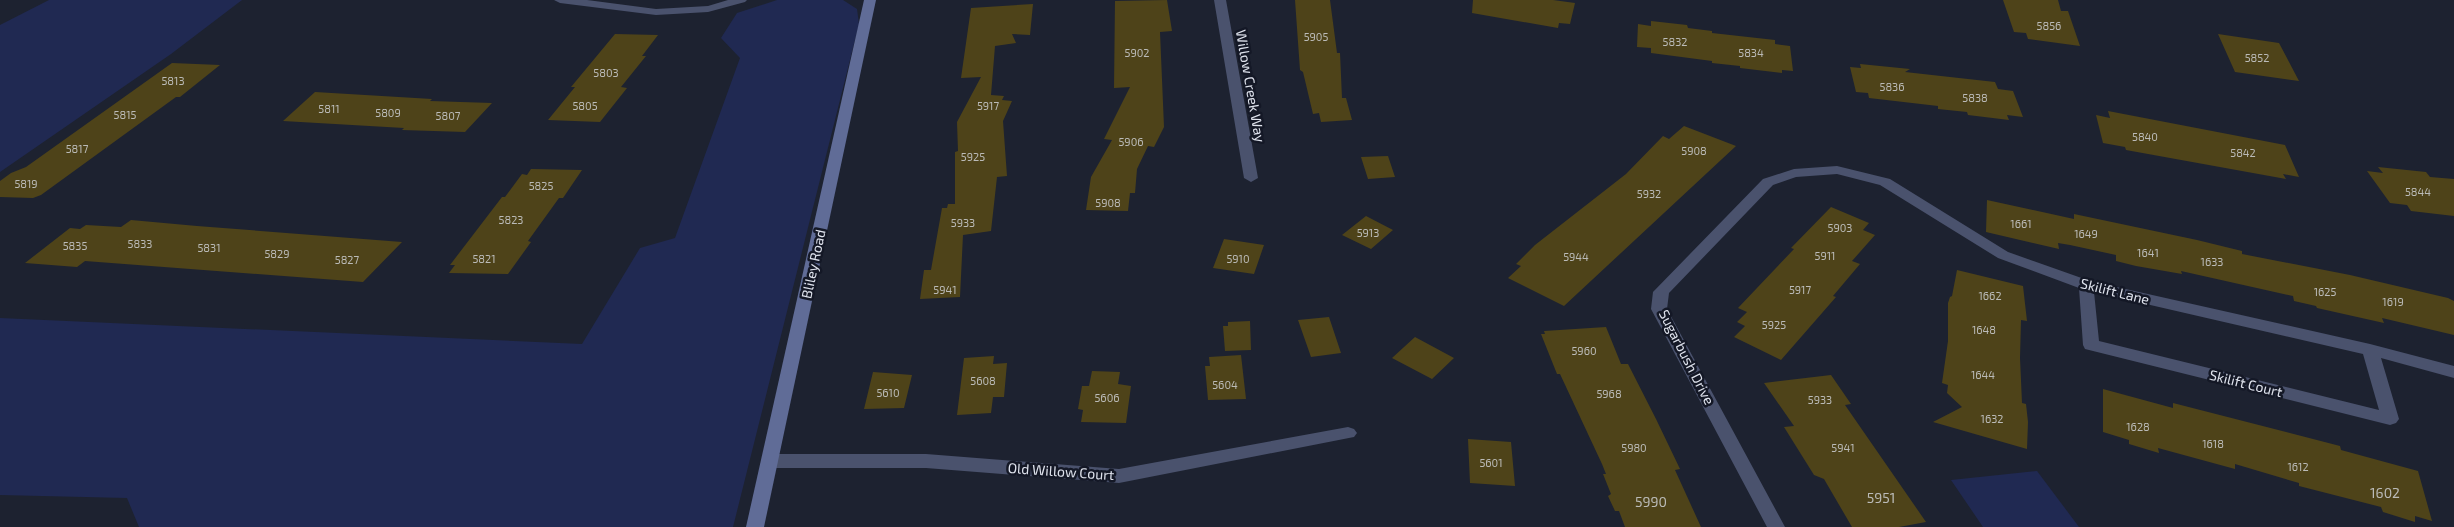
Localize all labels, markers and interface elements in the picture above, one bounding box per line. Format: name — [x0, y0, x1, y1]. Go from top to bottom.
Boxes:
house number: 5856 — [2037, 19, 2061, 32]
street label: Willow Creek Way — [1233, 28, 1269, 144]
house number: 5905 — [1304, 30, 1328, 43]
house number: 5832 — [1663, 35, 1687, 48]
house number: 5902 — [1124, 46, 1150, 59]
house number: 5834 — [1738, 46, 1764, 59]
house number: 5852 — [2245, 51, 2269, 64]
house number: 5803 — [593, 66, 619, 79]
house number: 5813 — [161, 74, 185, 87]
house number: 5836 — [1880, 80, 1904, 93]
house number: 5838 — [1962, 91, 1988, 104]
house number: 5805 — [572, 99, 598, 112]
house number: 5917 — [977, 99, 999, 112]
house number: 5811 — [318, 102, 340, 115]
house number: 5809 — [375, 106, 401, 119]
house number: 5815 — [114, 108, 137, 121]
house number: 5807 — [436, 109, 461, 122]
house number: 5840 — [2132, 130, 2158, 143]
house number: 5906 — [1118, 135, 1144, 148]
house number: 5817 — [66, 142, 89, 155]
house number: 5908 — [1681, 144, 1707, 157]
house number: 5842 — [2230, 146, 2256, 159]
house number: 5925 — [961, 150, 985, 163]
house number: 5819 — [14, 177, 38, 190]
house number: 5825 — [529, 179, 553, 192]
house number: 5844 — [2405, 185, 2431, 198]
house number: 5932 — [1637, 187, 1661, 200]
house number: 5908 — [1095, 196, 1121, 209]
house number: 5823 — [499, 213, 523, 226]
house number: 5933 — [951, 216, 975, 229]
house number: 1661 — [2010, 217, 2032, 230]
house number: 5903 — [1828, 221, 1852, 234]
house number: 5913 — [1357, 226, 1379, 239]
house number: 1649 — [2074, 227, 2098, 240]
street label: Bliley Road — [797, 228, 829, 300]
house number: 5833 — [128, 237, 152, 250]
house number: 5835 — [63, 239, 87, 252]
house number: 5831 — [197, 241, 221, 254]
house number: 1641 — [2137, 246, 2159, 259]
house number: 5829 — [264, 247, 290, 260]
house number: 5911 — [1815, 249, 1835, 262]
house number: 5944 — [1563, 250, 1589, 263]
house number: 5821 — [472, 252, 496, 265]
house number: 5910 — [1226, 252, 1250, 265]
house number: 5827 — [335, 253, 360, 266]
house number: 1633 — [2201, 255, 2223, 268]
street label: Skilift Lane — [2079, 274, 2151, 308]
house number: 5941 — [933, 283, 957, 296]
house number: 5917 — [1789, 283, 1811, 296]
house number: 1625 — [2314, 285, 2336, 298]
house number: 1662 — [1978, 289, 2002, 302]
house number: 1619 — [2382, 295, 2404, 308]
street label: Sugarbush Drive — [1656, 307, 1718, 407]
house number: 5925 — [1762, 318, 1786, 331]
house number: 1648 — [1972, 323, 1996, 336]
house number: 5960 — [1571, 344, 1597, 357]
street label: Skilift Court — [2208, 366, 2284, 400]
house number: 1644 — [1971, 368, 1995, 381]
house number: 5608 — [970, 374, 996, 387]
house number: 5604 — [1212, 378, 1238, 391]
house number: 5610 — [876, 386, 900, 399]
house number: 5968 — [1596, 387, 1622, 400]
house number: 5606 — [1094, 391, 1120, 404]
house number: 5933 — [1808, 393, 1832, 406]
house number: 1632 — [1981, 412, 2003, 425]
house number: 1628 — [2126, 420, 2150, 433]
house number: 1618 — [2202, 437, 2224, 450]
house number: 5980 — [1621, 441, 1647, 454]
house number: 5941 — [1831, 441, 1855, 454]
house number: 5601 — [1479, 456, 1503, 469]
street label: Old Willow Court — [1007, 459, 1115, 483]
house number: 1612 — [2287, 460, 2309, 473]
house number: 1602 — [2370, 484, 2400, 501]
house number: 5951 — [1867, 489, 1895, 506]
house number: 5990 — [1635, 493, 1667, 510]

